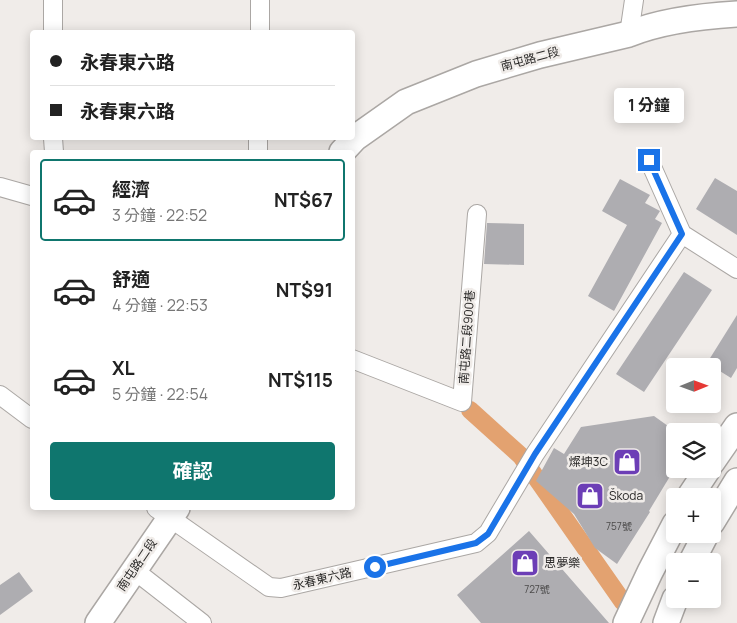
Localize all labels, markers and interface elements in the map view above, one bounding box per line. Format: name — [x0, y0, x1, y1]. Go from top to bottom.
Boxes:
street label: 南屯路二段 — [499, 43, 561, 74]
text: 永春東六路 — [80, 49, 175, 75]
callout: 1 分鐘 — [614, 88, 684, 122]
text: 1 分鐘 — [628, 94, 670, 116]
text: 永春東六路 — [80, 98, 175, 124]
route end — [638, 149, 660, 171]
text: 經濟 — [112, 176, 150, 202]
icon: car — [52, 178, 97, 223]
text: NT$67 — [274, 187, 333, 213]
text: 3 分鐘 · 22:52 — [112, 204, 207, 226]
text: 舒適 — [112, 266, 150, 292]
icon: car — [52, 268, 97, 313]
text: NT$91 — [276, 277, 333, 303]
street label: 南屯路二段900巷 — [455, 289, 478, 384]
text: 4 分鐘 · 22:53 — [112, 294, 208, 316]
text: XL — [112, 355, 135, 381]
icon: car — [52, 358, 97, 403]
north arrow — [666, 358, 721, 412]
map controls — [666, 358, 721, 608]
text: NT$115 — [268, 367, 333, 393]
text: 5 分鐘 · 22:54 — [112, 383, 208, 405]
button: layers — [666, 423, 721, 478]
button: 確認 — [50, 442, 335, 500]
shop icon: 燦坤3C — [612, 447, 642, 477]
place label: 燦坤3C — [569, 453, 608, 470]
shop icon: Škoda — [575, 481, 605, 511]
place label: Škoda — [609, 487, 643, 504]
button: + — [666, 488, 721, 543]
house number: 757號 — [606, 519, 632, 533]
street label: 南屯路二段 — [113, 535, 160, 594]
shop icon: 思夢樂 — [510, 548, 540, 578]
button: − — [666, 553, 721, 608]
place label: 思夢樂 — [544, 554, 580, 571]
route start — [364, 556, 386, 578]
street label: 永春東六路 — [291, 563, 353, 594]
house number: 727號 — [524, 582, 550, 596]

